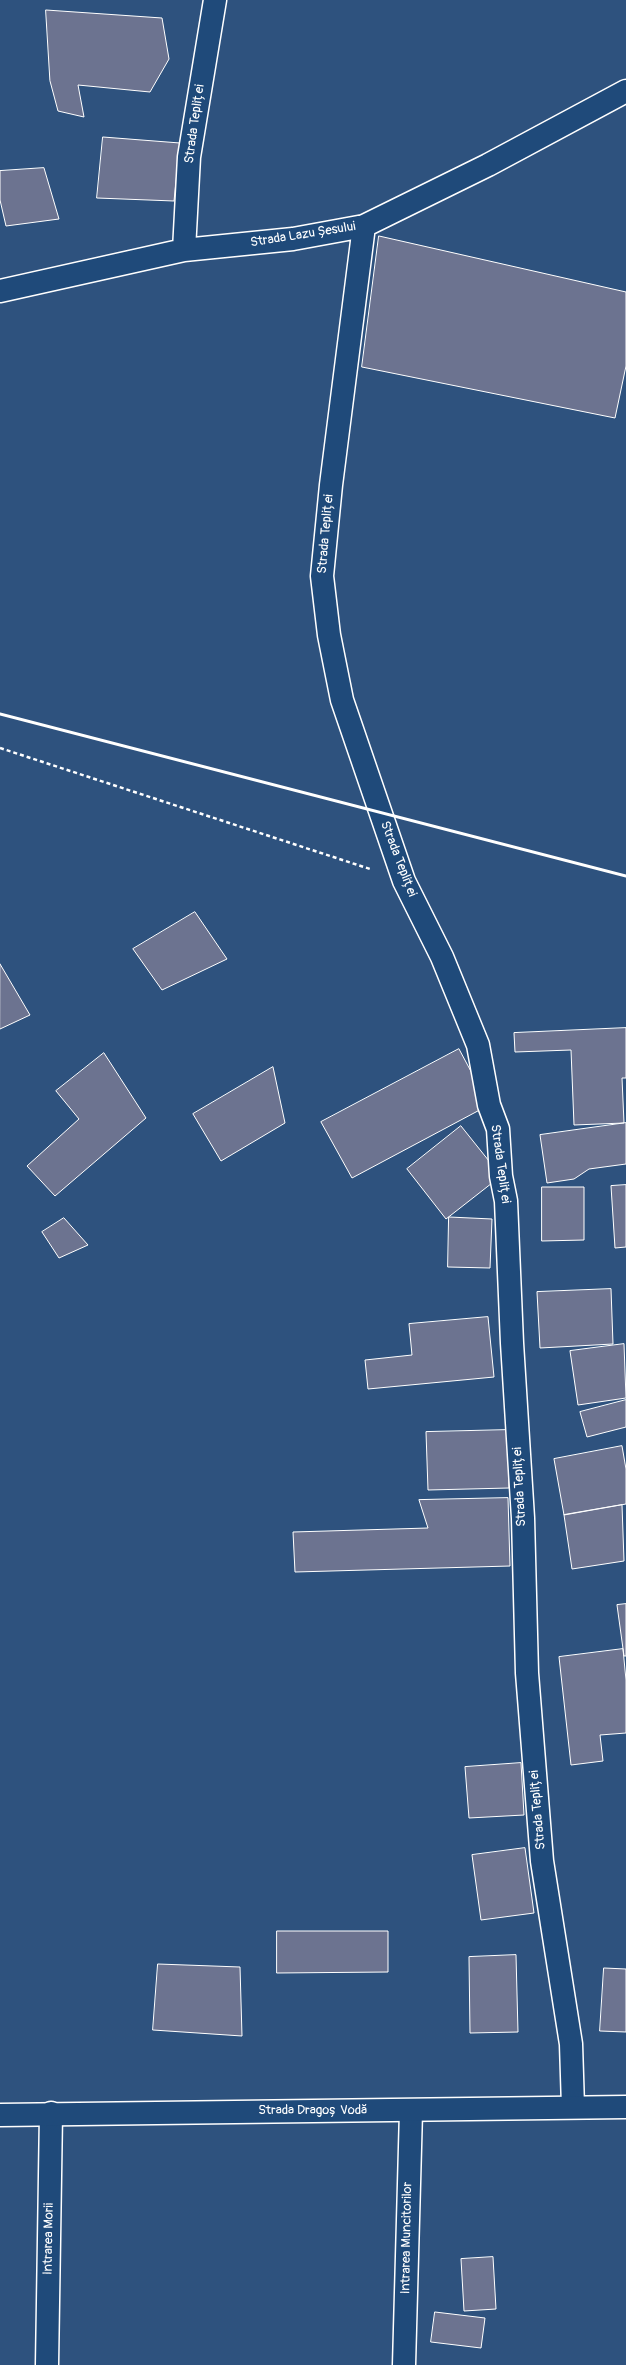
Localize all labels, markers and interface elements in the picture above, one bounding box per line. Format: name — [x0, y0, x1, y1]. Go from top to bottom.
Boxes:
street label: Strada Tepliței — [182, 83, 208, 165]
street label: Strada Lazu Șesului — [249, 219, 357, 251]
street label: Strada Tepliței — [315, 494, 337, 574]
street label: Strada Tepliței — [376, 819, 420, 899]
street label: Strada Tepliței — [487, 1123, 513, 1205]
street label: Strada Tepliței — [510, 1447, 530, 1527]
street label: Strada Tepliței — [527, 1770, 549, 1850]
street label: Strada Dragoș Vodă — [258, 2103, 368, 2119]
street label: Intrarea Muncitorilor — [398, 2182, 416, 2294]
street label: Intrarea Morii — [41, 2203, 57, 2275]

